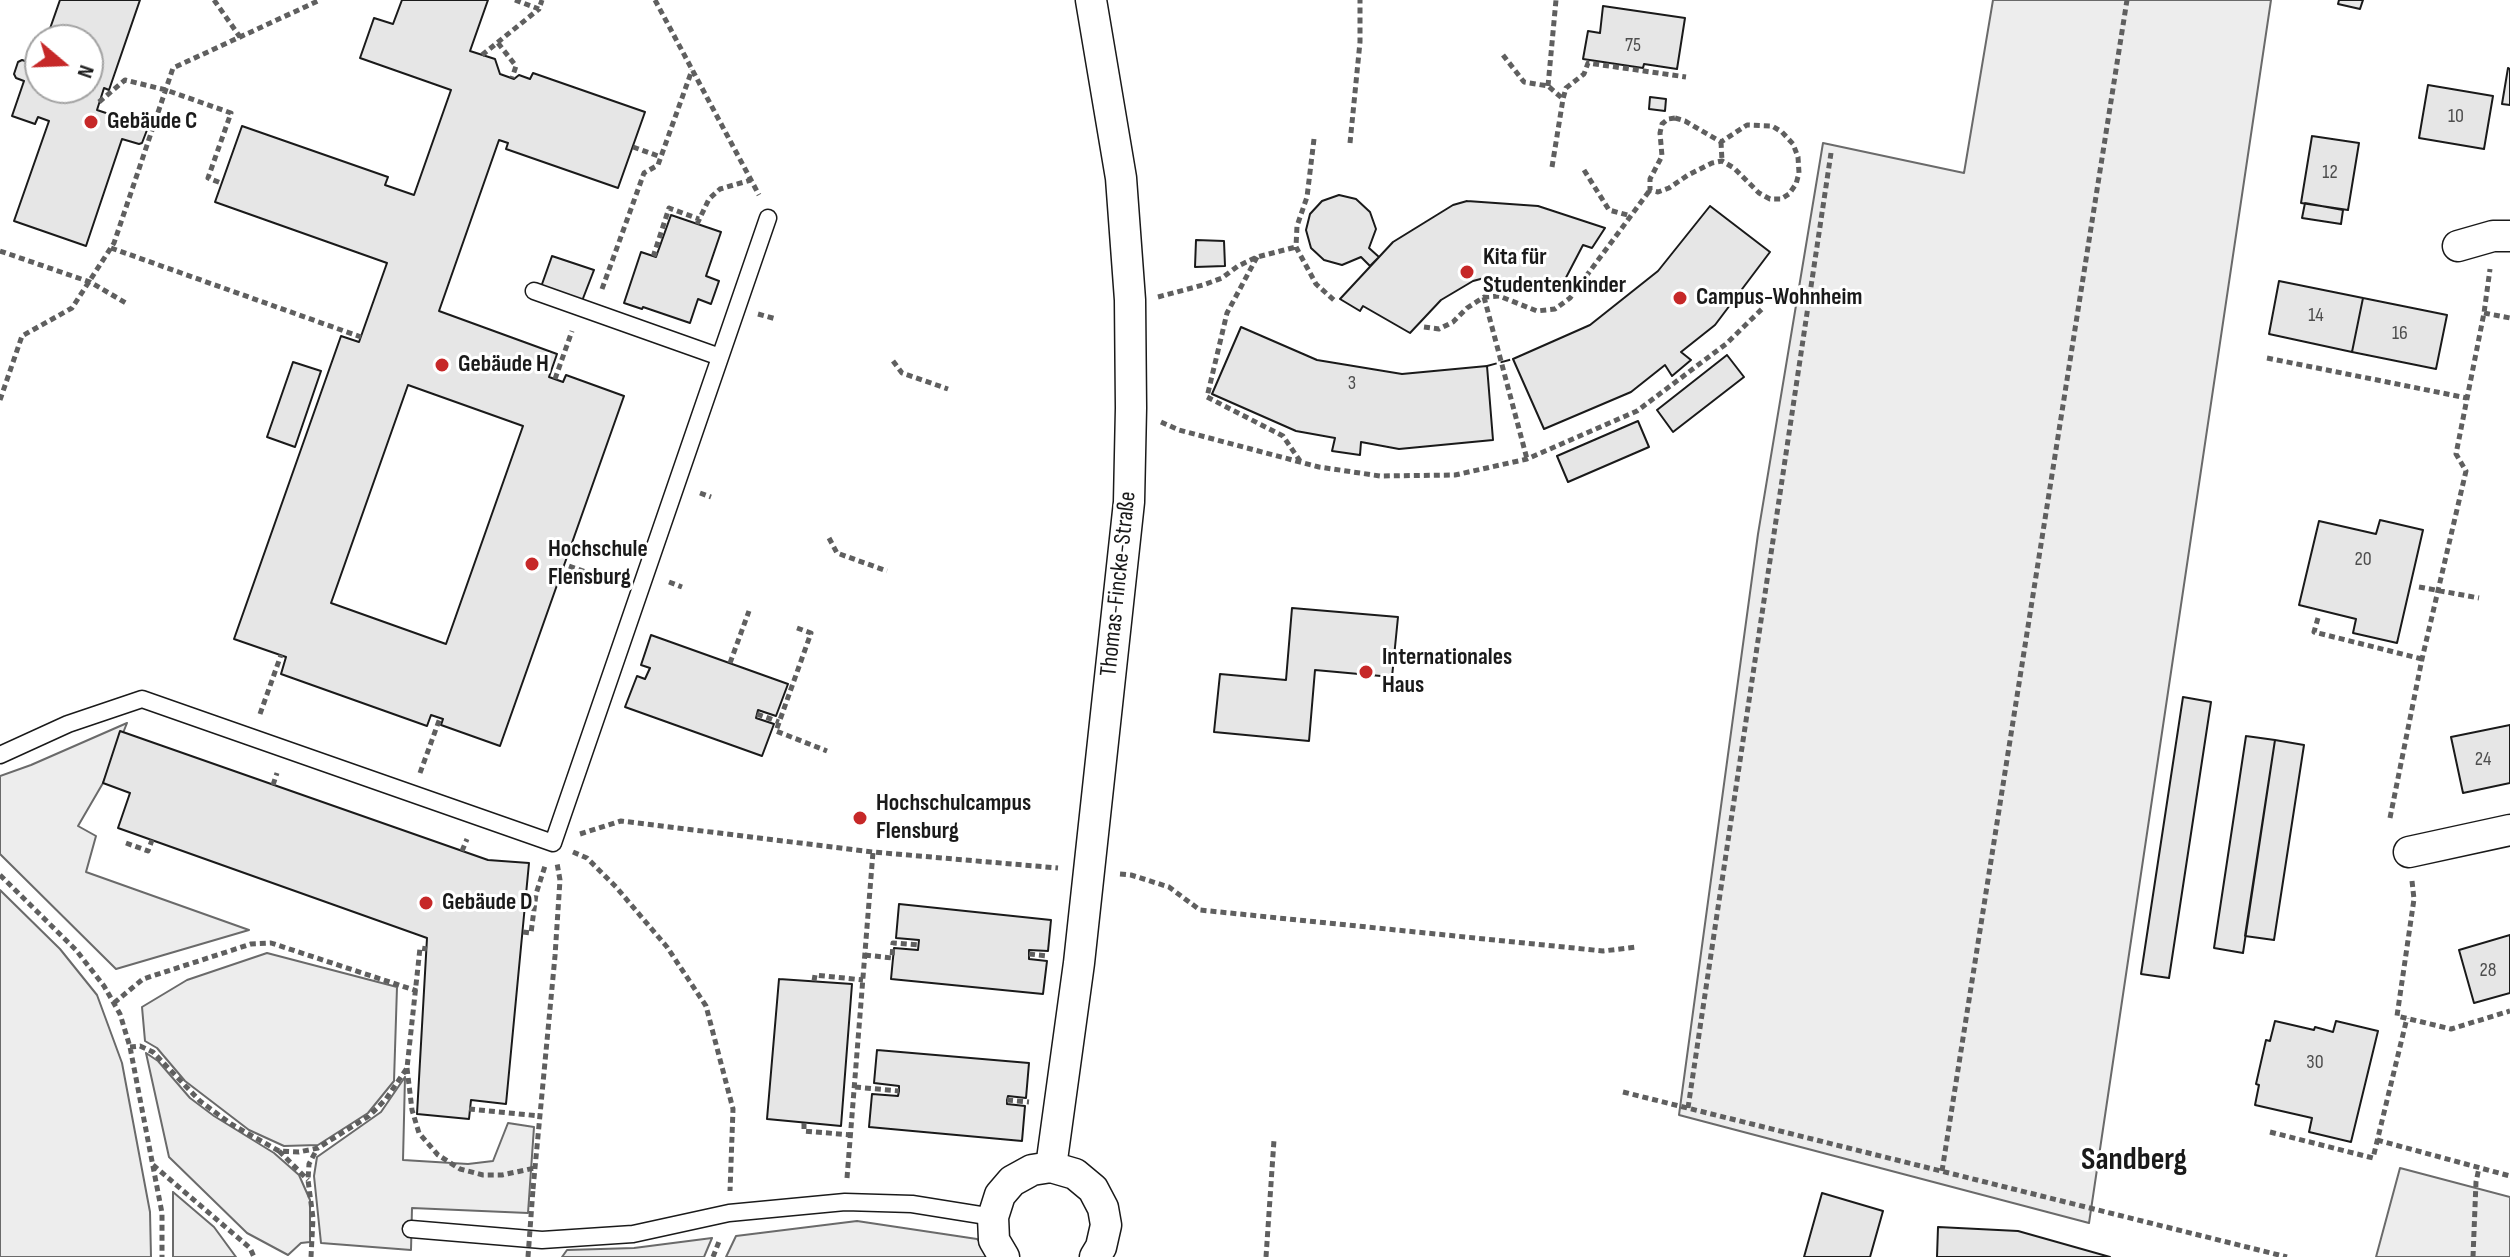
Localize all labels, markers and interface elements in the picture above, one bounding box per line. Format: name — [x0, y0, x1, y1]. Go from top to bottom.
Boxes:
north arrow — [24, 24, 104, 104]
house number: 75 — [1625, 34, 1641, 58]
text: N — [71, 61, 100, 81]
house number: 10 — [2448, 105, 2464, 129]
place label: Gebäude C — [107, 108, 197, 136]
marker: Gebäude C — [82, 113, 100, 131]
house number: 12 — [2322, 161, 2338, 185]
place label: Kita für Studentenkinder — [1483, 244, 1626, 300]
marker: Kita für Studentenkinder — [1458, 263, 1476, 281]
place label: Campus-Wohnheim — [1696, 284, 1862, 312]
marker: Campus-Wohnheim — [1671, 289, 1689, 307]
house number: 14 — [2308, 304, 2324, 328]
house number: 16 — [2392, 322, 2408, 346]
place label: Gebäude H — [458, 351, 549, 379]
marker: Gebäude H — [433, 356, 451, 374]
house number: 3 — [1348, 372, 1356, 396]
street label: Thomas-Fincke-Straße — [1095, 490, 1143, 678]
place label: Hochschule Flensburg — [548, 536, 648, 592]
house number: 20 — [2354, 548, 2372, 572]
marker: Hochschule Flensburg — [523, 555, 541, 573]
place label: Internationales Haus — [1382, 644, 1512, 700]
marker: Internationales Haus — [1357, 663, 1375, 681]
house number: 24 — [2475, 748, 2491, 772]
place label: Hochschulcampus Flensburg — [876, 790, 1031, 846]
marker: Hochschulcampus Flensburg — [851, 809, 869, 827]
place label: Gebäude D — [442, 889, 532, 917]
marker: Gebäude D — [417, 894, 435, 912]
house number: 28 — [2480, 959, 2496, 983]
house number: 30 — [2306, 1051, 2324, 1075]
district label: Sandberg — [2081, 1142, 2187, 1180]

